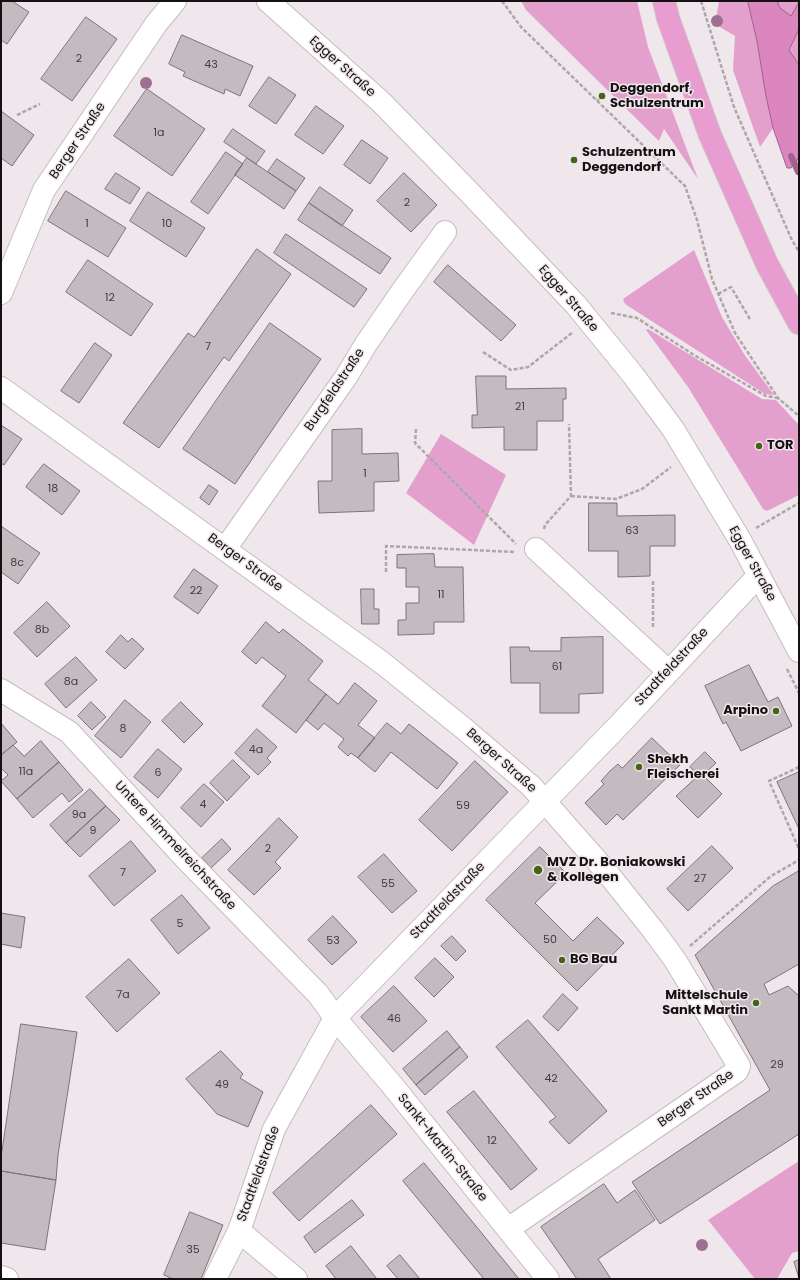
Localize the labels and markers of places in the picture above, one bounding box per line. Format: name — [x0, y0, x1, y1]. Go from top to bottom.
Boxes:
place label: Deggendorf, Schulzentrum — [610, 81, 704, 112]
marker: Deggendorf, Schulzentrum — [597, 91, 607, 101]
place label: Schulzentrum Deggendorf — [582, 145, 676, 176]
marker: Schulzentrum Deggendorf — [569, 155, 579, 165]
place label: TOR — [767, 438, 793, 454]
marker: TOR — [754, 441, 764, 451]
place label: Arpino — [723, 703, 768, 719]
marker: Arpino — [771, 706, 781, 716]
place label: Shekh Fleischerei — [647, 752, 719, 783]
marker: Shekh Fleischerei — [634, 762, 644, 772]
place label: MVZ Dr. Boniakowski & Kollegen — [547, 855, 685, 886]
marker: MVZ Dr. Boniakowski & Kollegen — [532, 864, 544, 876]
place label: BG Bau — [570, 952, 617, 968]
marker: BG Bau — [557, 955, 567, 965]
place label: Mittelschule Sankt Martin — [662, 988, 748, 1019]
marker: Mittelschule Sankt Martin — [751, 998, 761, 1008]

